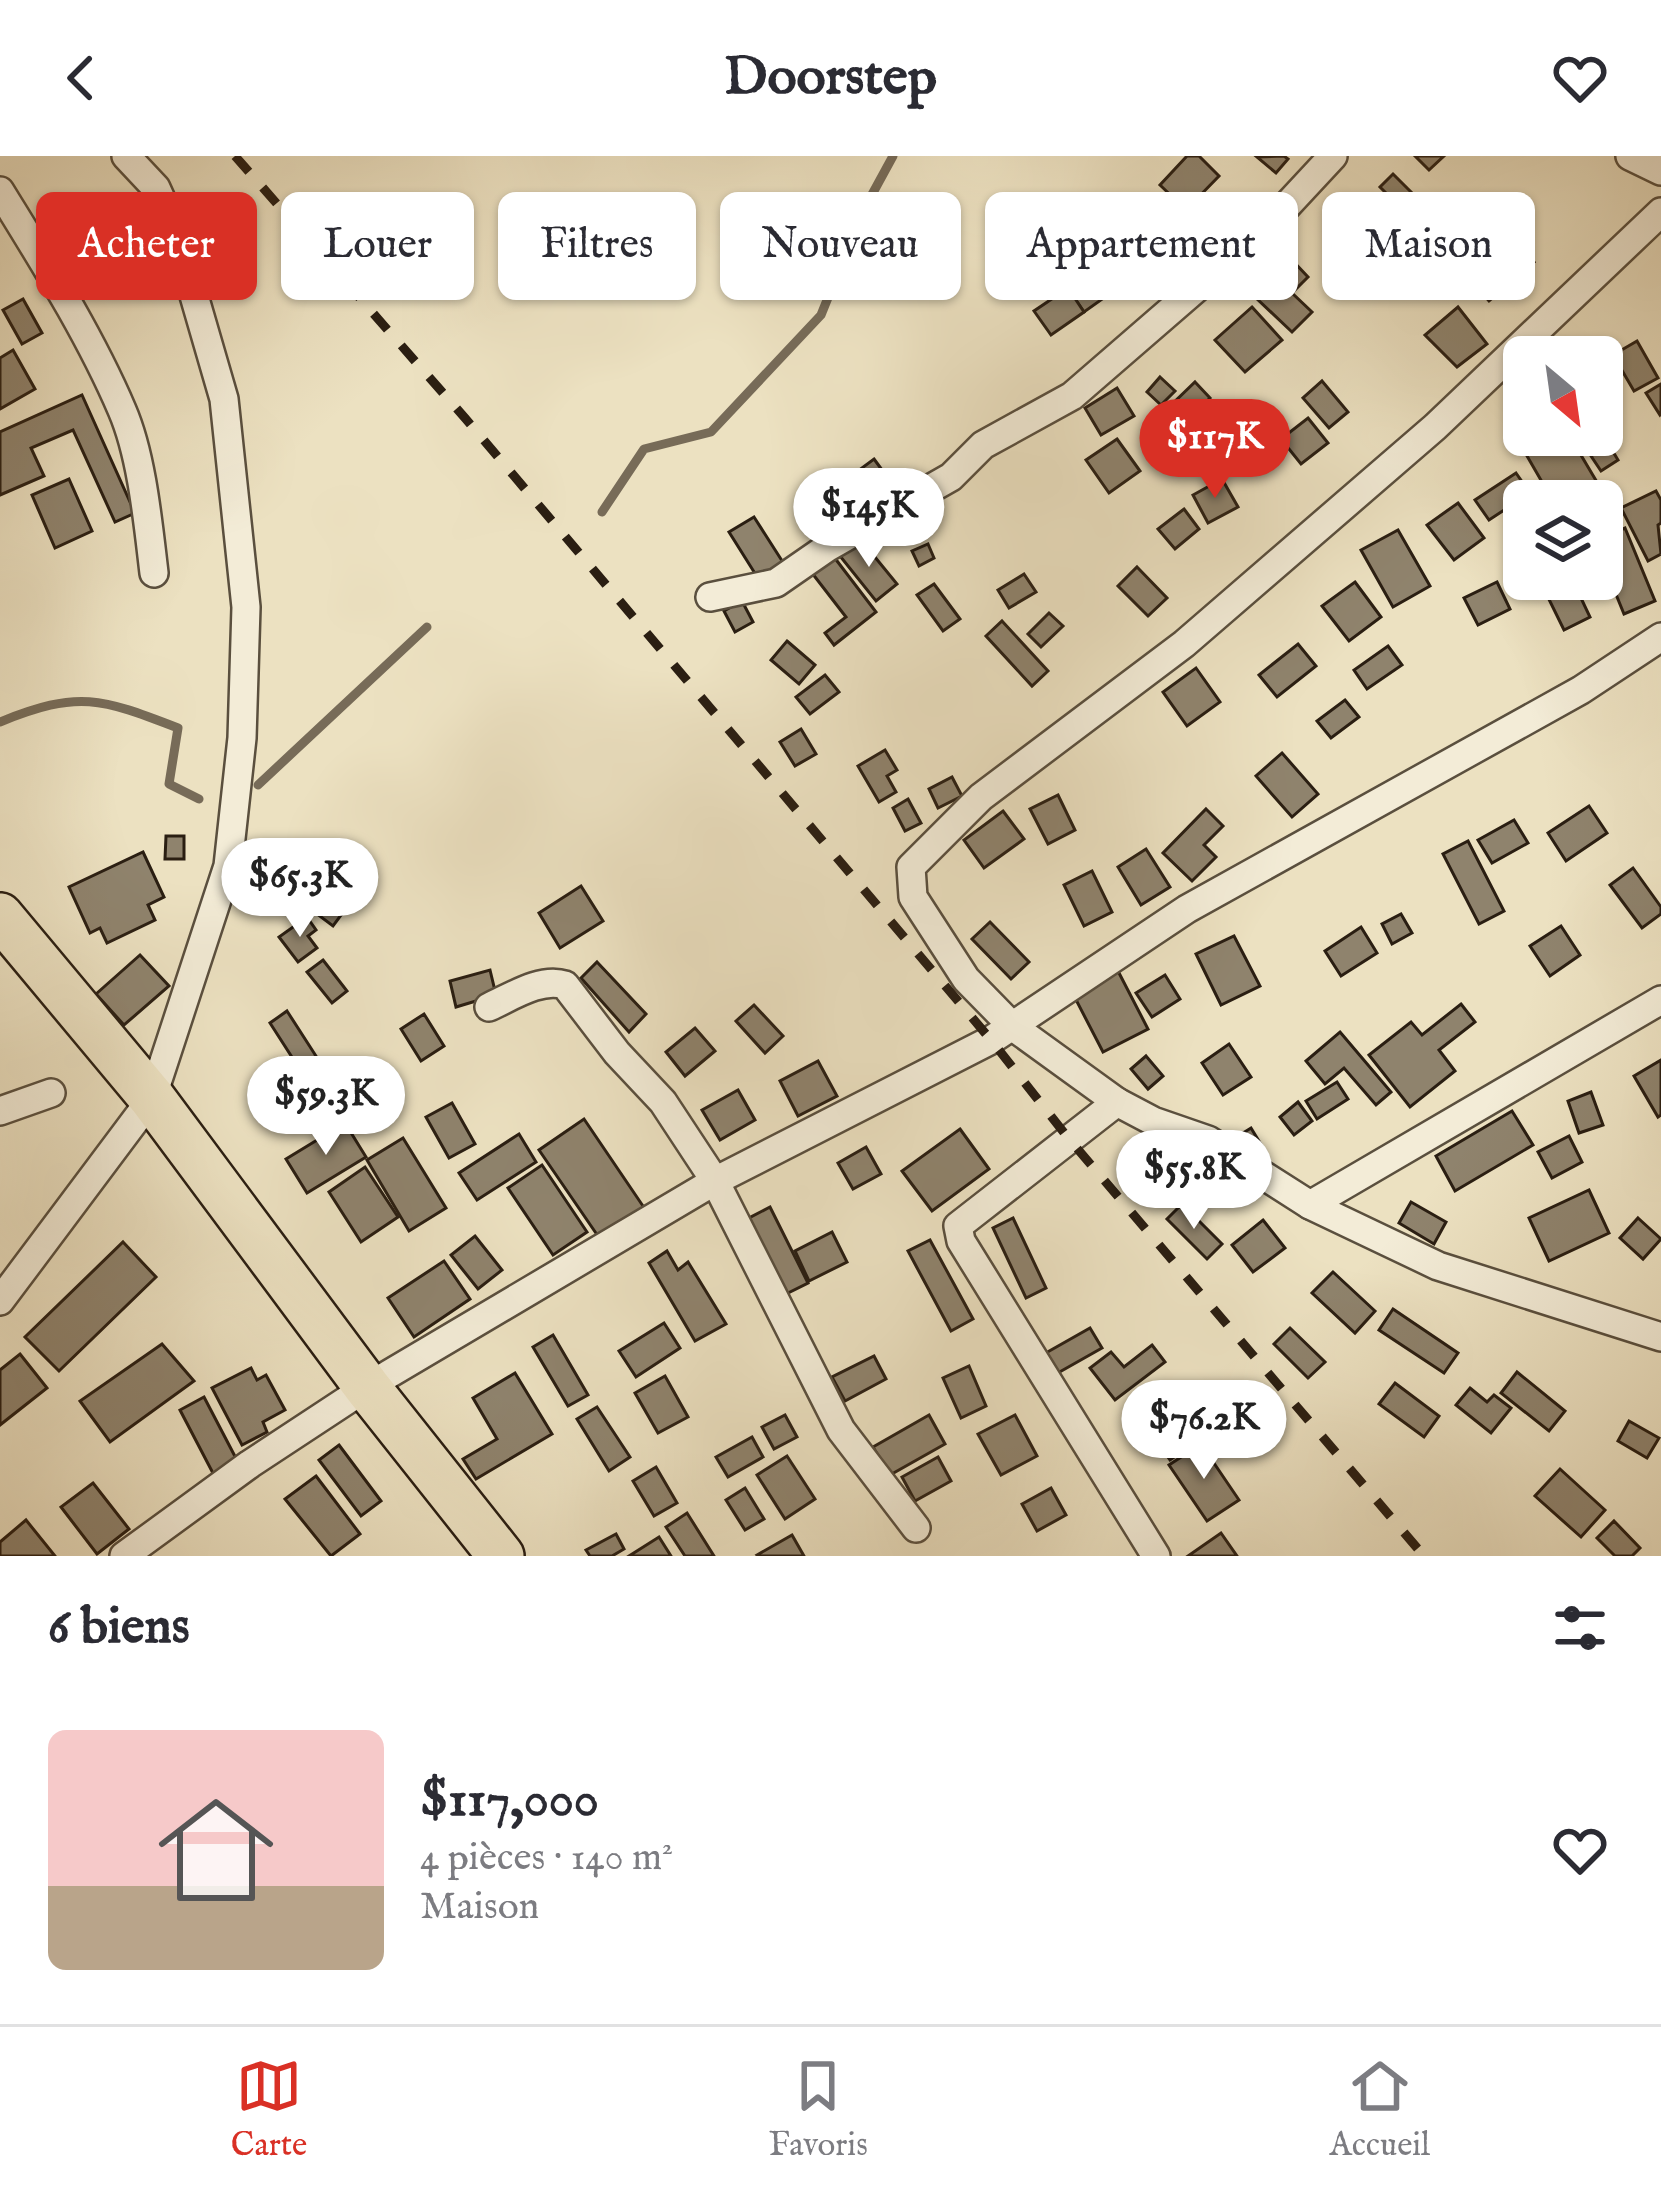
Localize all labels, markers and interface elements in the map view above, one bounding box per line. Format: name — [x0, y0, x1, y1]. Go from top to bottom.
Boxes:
text: Doorstep — [724, 44, 937, 113]
icon: back — [48, 45, 114, 111]
icon: heart — [1547, 45, 1613, 111]
chip: Acheter — [36, 192, 257, 300]
chip: Louer — [281, 192, 474, 300]
chip: Filtres — [498, 192, 696, 300]
chip: Nouveau — [720, 192, 961, 300]
chip: Appartement — [985, 192, 1298, 300]
chip: Maison — [1322, 192, 1535, 300]
north arrow — [1503, 336, 1623, 456]
map controls — [1503, 336, 1623, 600]
pin: $117K — [1131, 399, 1299, 501]
text: $117K — [1166, 413, 1264, 462]
pin: $145K — [785, 468, 953, 570]
button: layers — [1503, 480, 1623, 600]
text: $145K — [820, 482, 918, 531]
pin: $65.3K — [202, 838, 398, 940]
text: $65.3K — [248, 852, 352, 901]
pin: $59.3K — [228, 1056, 424, 1158]
text: $59.3K — [274, 1070, 378, 1119]
pin: $55.8K — [1096, 1130, 1292, 1232]
text: $55.8K — [1143, 1144, 1245, 1193]
pin: $76.2K — [1106, 1380, 1302, 1482]
text: $76.2K — [1148, 1394, 1260, 1443]
icon: filters — [1547, 1595, 1613, 1661]
text: 6 biens — [48, 1596, 190, 1661]
text: $117,000 — [420, 1769, 599, 1834]
icon: home — [144, 1778, 288, 1922]
icon: heart — [1547, 1817, 1613, 1883]
text: 4 pièces · 140 m² — [420, 1834, 673, 1883]
text: Maison — [420, 1883, 539, 1932]
tab: Carte — [231, 2053, 307, 2167]
tab: Favoris — [769, 2053, 868, 2167]
tab: Accueil — [1329, 2053, 1430, 2167]

